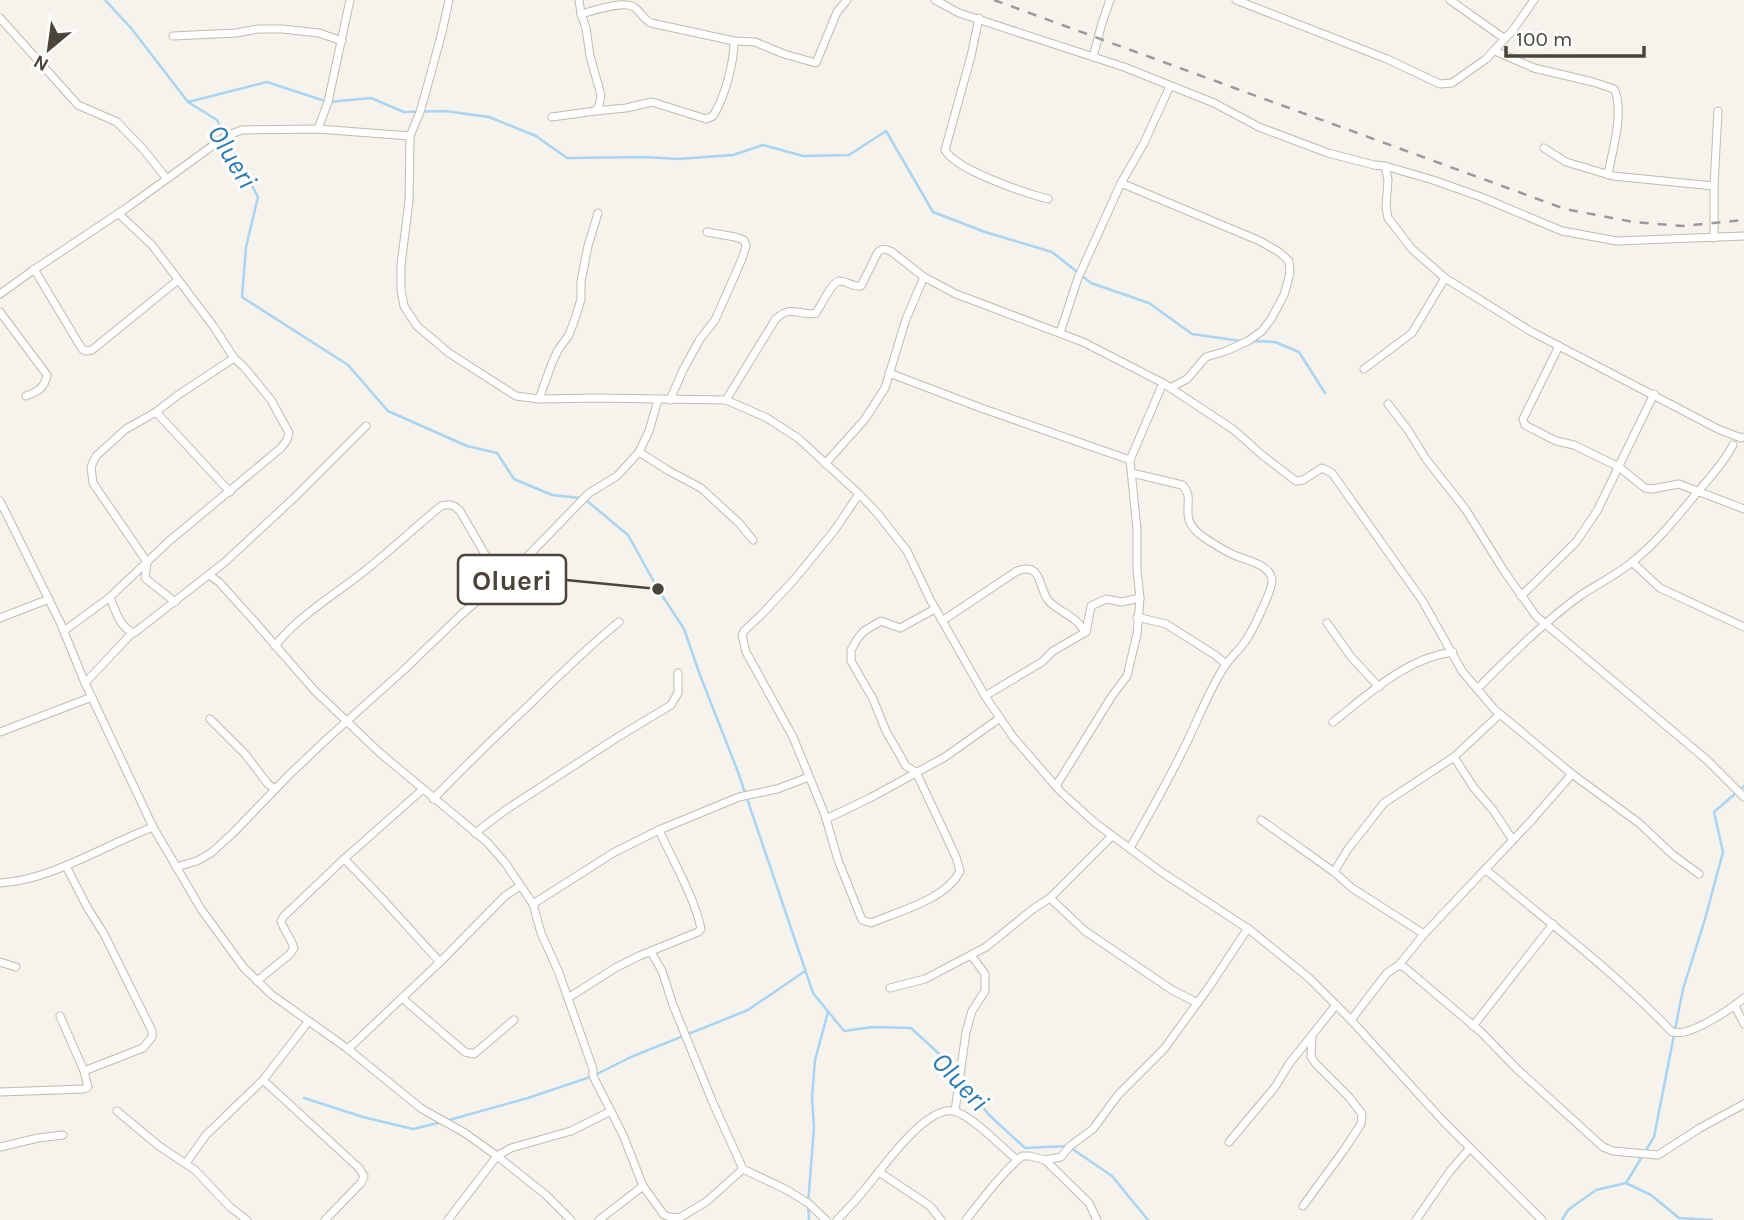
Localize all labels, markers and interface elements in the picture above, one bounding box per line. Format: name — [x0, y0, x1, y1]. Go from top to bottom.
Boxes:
north arrow — [14, 14, 84, 84]
scale bar — [1506, 14, 1644, 58]
text: 100 m — [1516, 27, 1573, 51]
text: N — [30, 50, 53, 76]
water label: Olueri — [201, 118, 264, 194]
callout: Olueri — [458, 555, 566, 604]
text: Olueri — [472, 564, 552, 597]
water label: Olueri — [925, 1045, 996, 1118]

